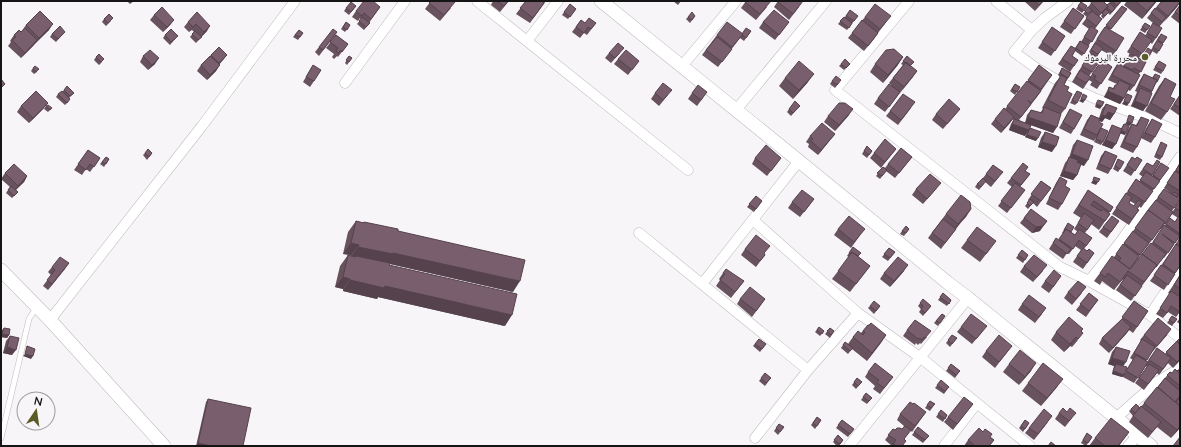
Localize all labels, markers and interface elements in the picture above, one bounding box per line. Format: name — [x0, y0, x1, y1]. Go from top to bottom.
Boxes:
place label: محررة اليرموك — [1084, 51, 1137, 63]
marker: محررة اليرموك — [1140, 52, 1150, 62]
north arrow — [16, 391, 56, 431]
text: N — [33, 393, 44, 408]

